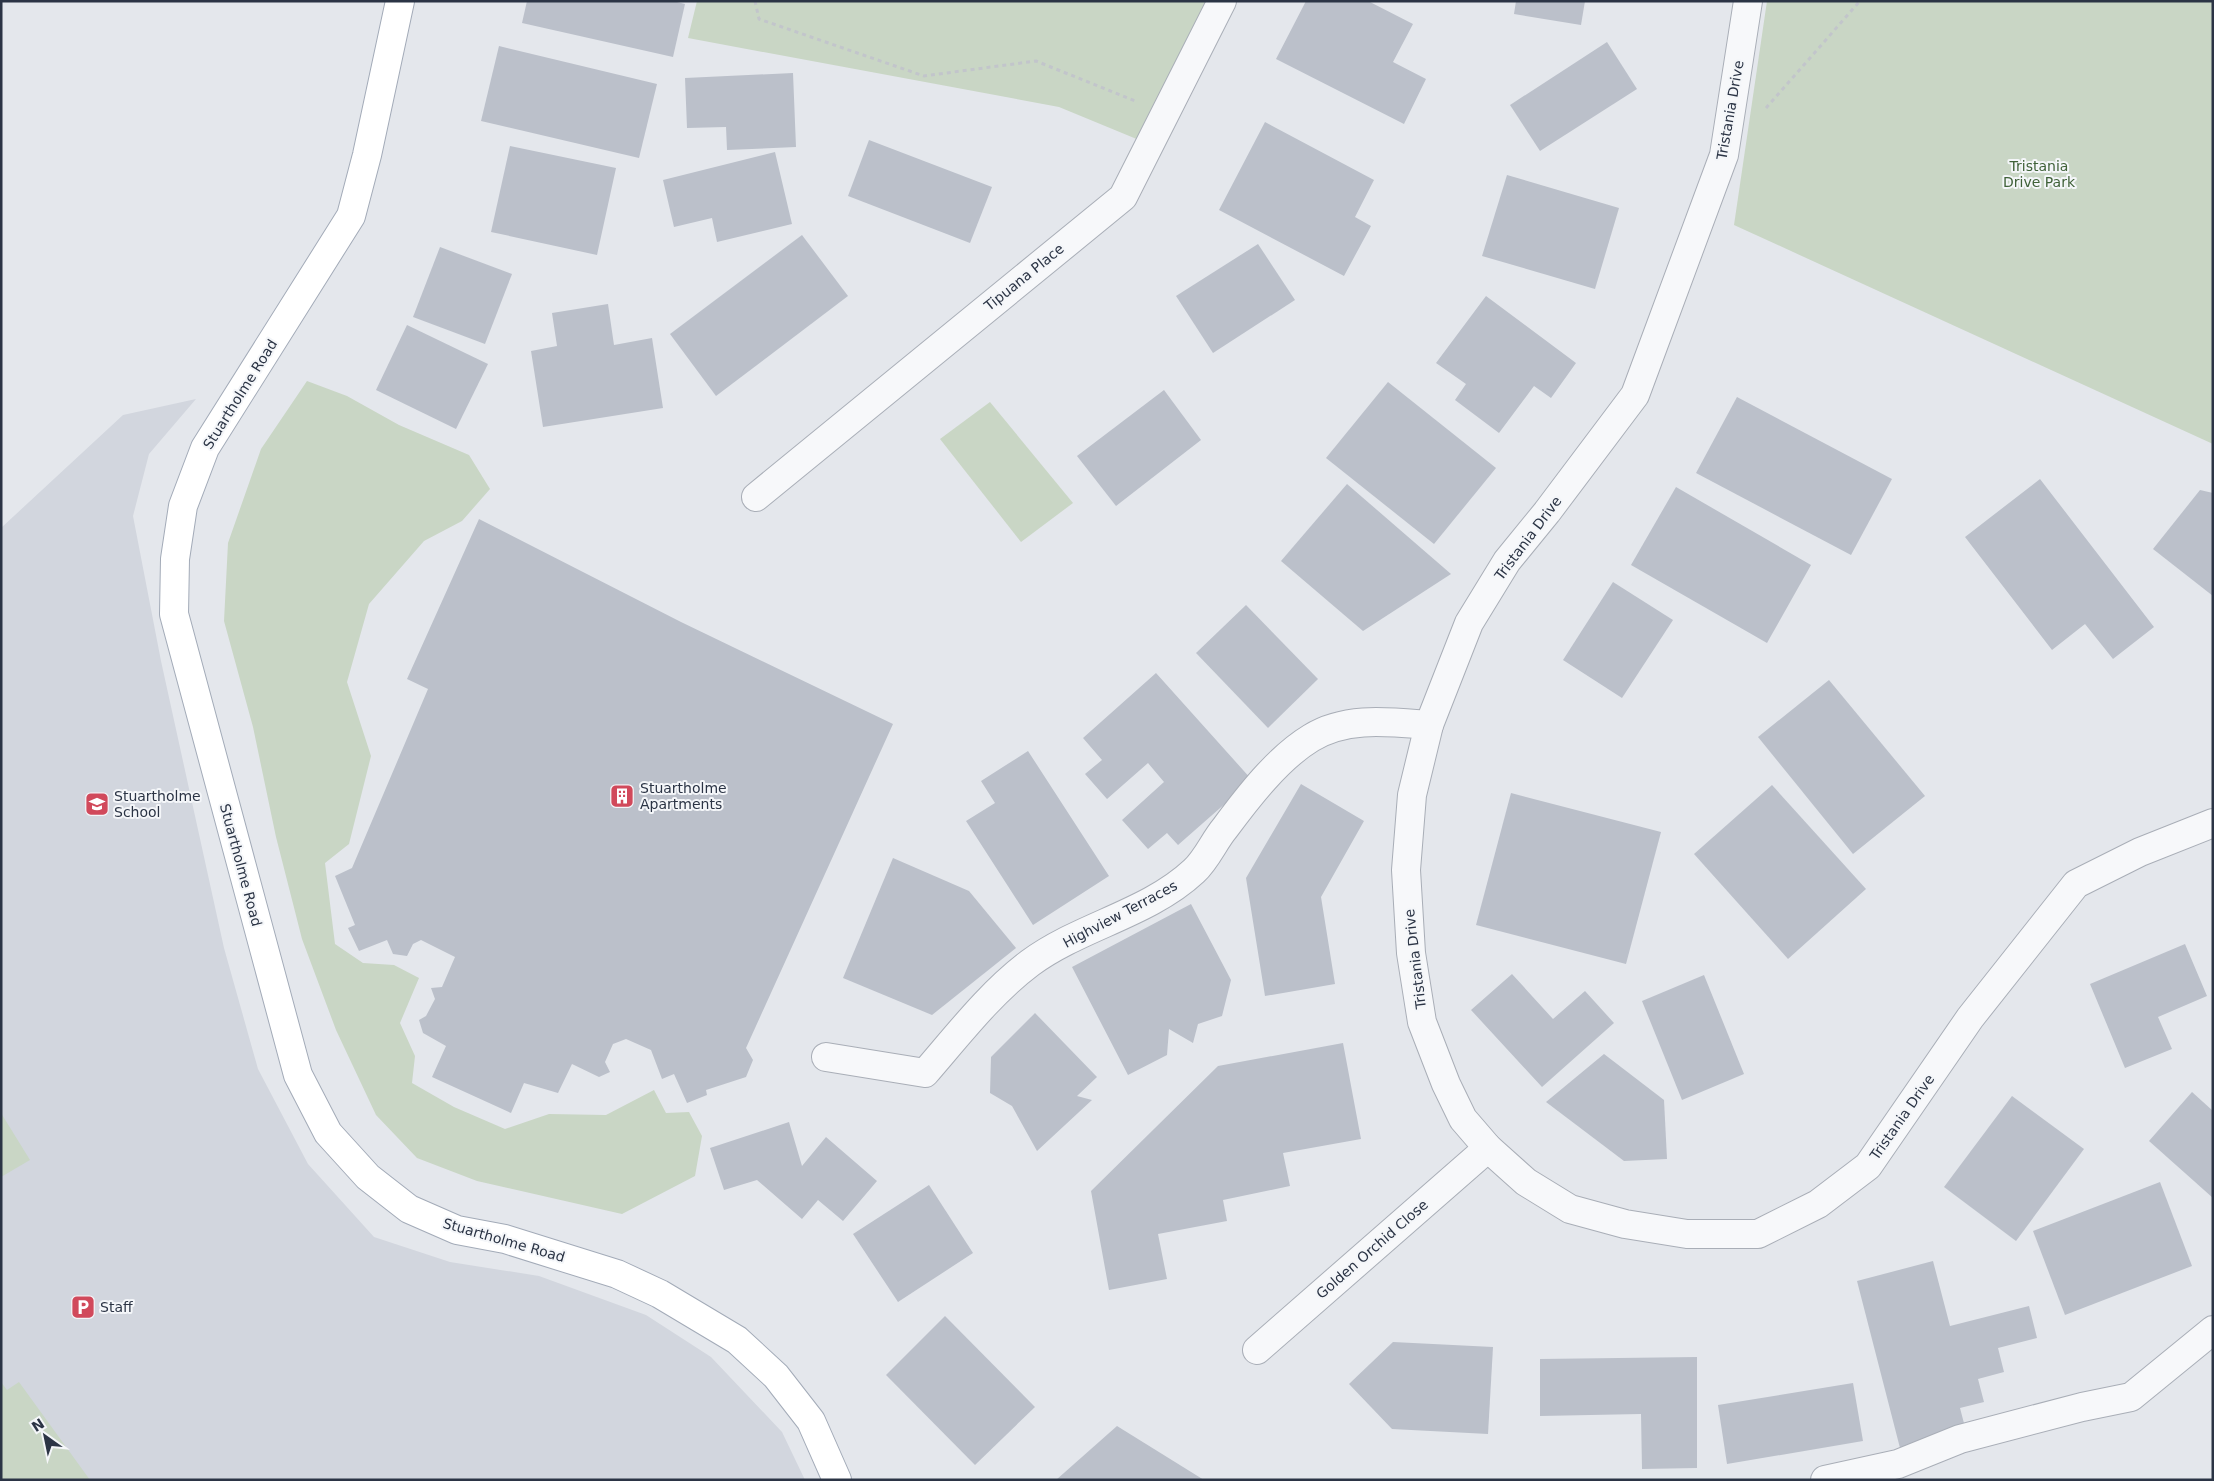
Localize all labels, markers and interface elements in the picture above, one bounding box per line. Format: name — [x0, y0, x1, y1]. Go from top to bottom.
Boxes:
street label: Tristania Drive — [1713, 59, 1747, 162]
park label: Tristania Drive Park — [2003, 158, 2076, 190]
street label: Tipuana Place — [980, 240, 1067, 315]
street label: Stuartholme Road — [200, 336, 280, 452]
street label: Tristania Drive — [1491, 493, 1565, 584]
place label: Stuartholme Apartments — [640, 780, 727, 812]
building icon: Stuartholme Apartments — [609, 783, 635, 809]
place label: Stuartholme School — [114, 788, 201, 820]
school or university icon: Stuartholme School — [84, 791, 110, 817]
street label: Stuartholme Road — [217, 802, 265, 928]
street label: Highview Terraces — [1060, 877, 1180, 951]
street label: Tristania Drive — [1401, 908, 1429, 1011]
street label: Tristania Drive — [1866, 1071, 1937, 1164]
street label: Golden Orchid Close — [1313, 1196, 1431, 1302]
street label: Stuartholme Road — [441, 1215, 567, 1265]
parking icon: Staff — [70, 1294, 96, 1320]
place label: Staff — [100, 1299, 133, 1315]
north arrow — [20, 1411, 70, 1461]
text: N — [29, 1415, 47, 1435]

